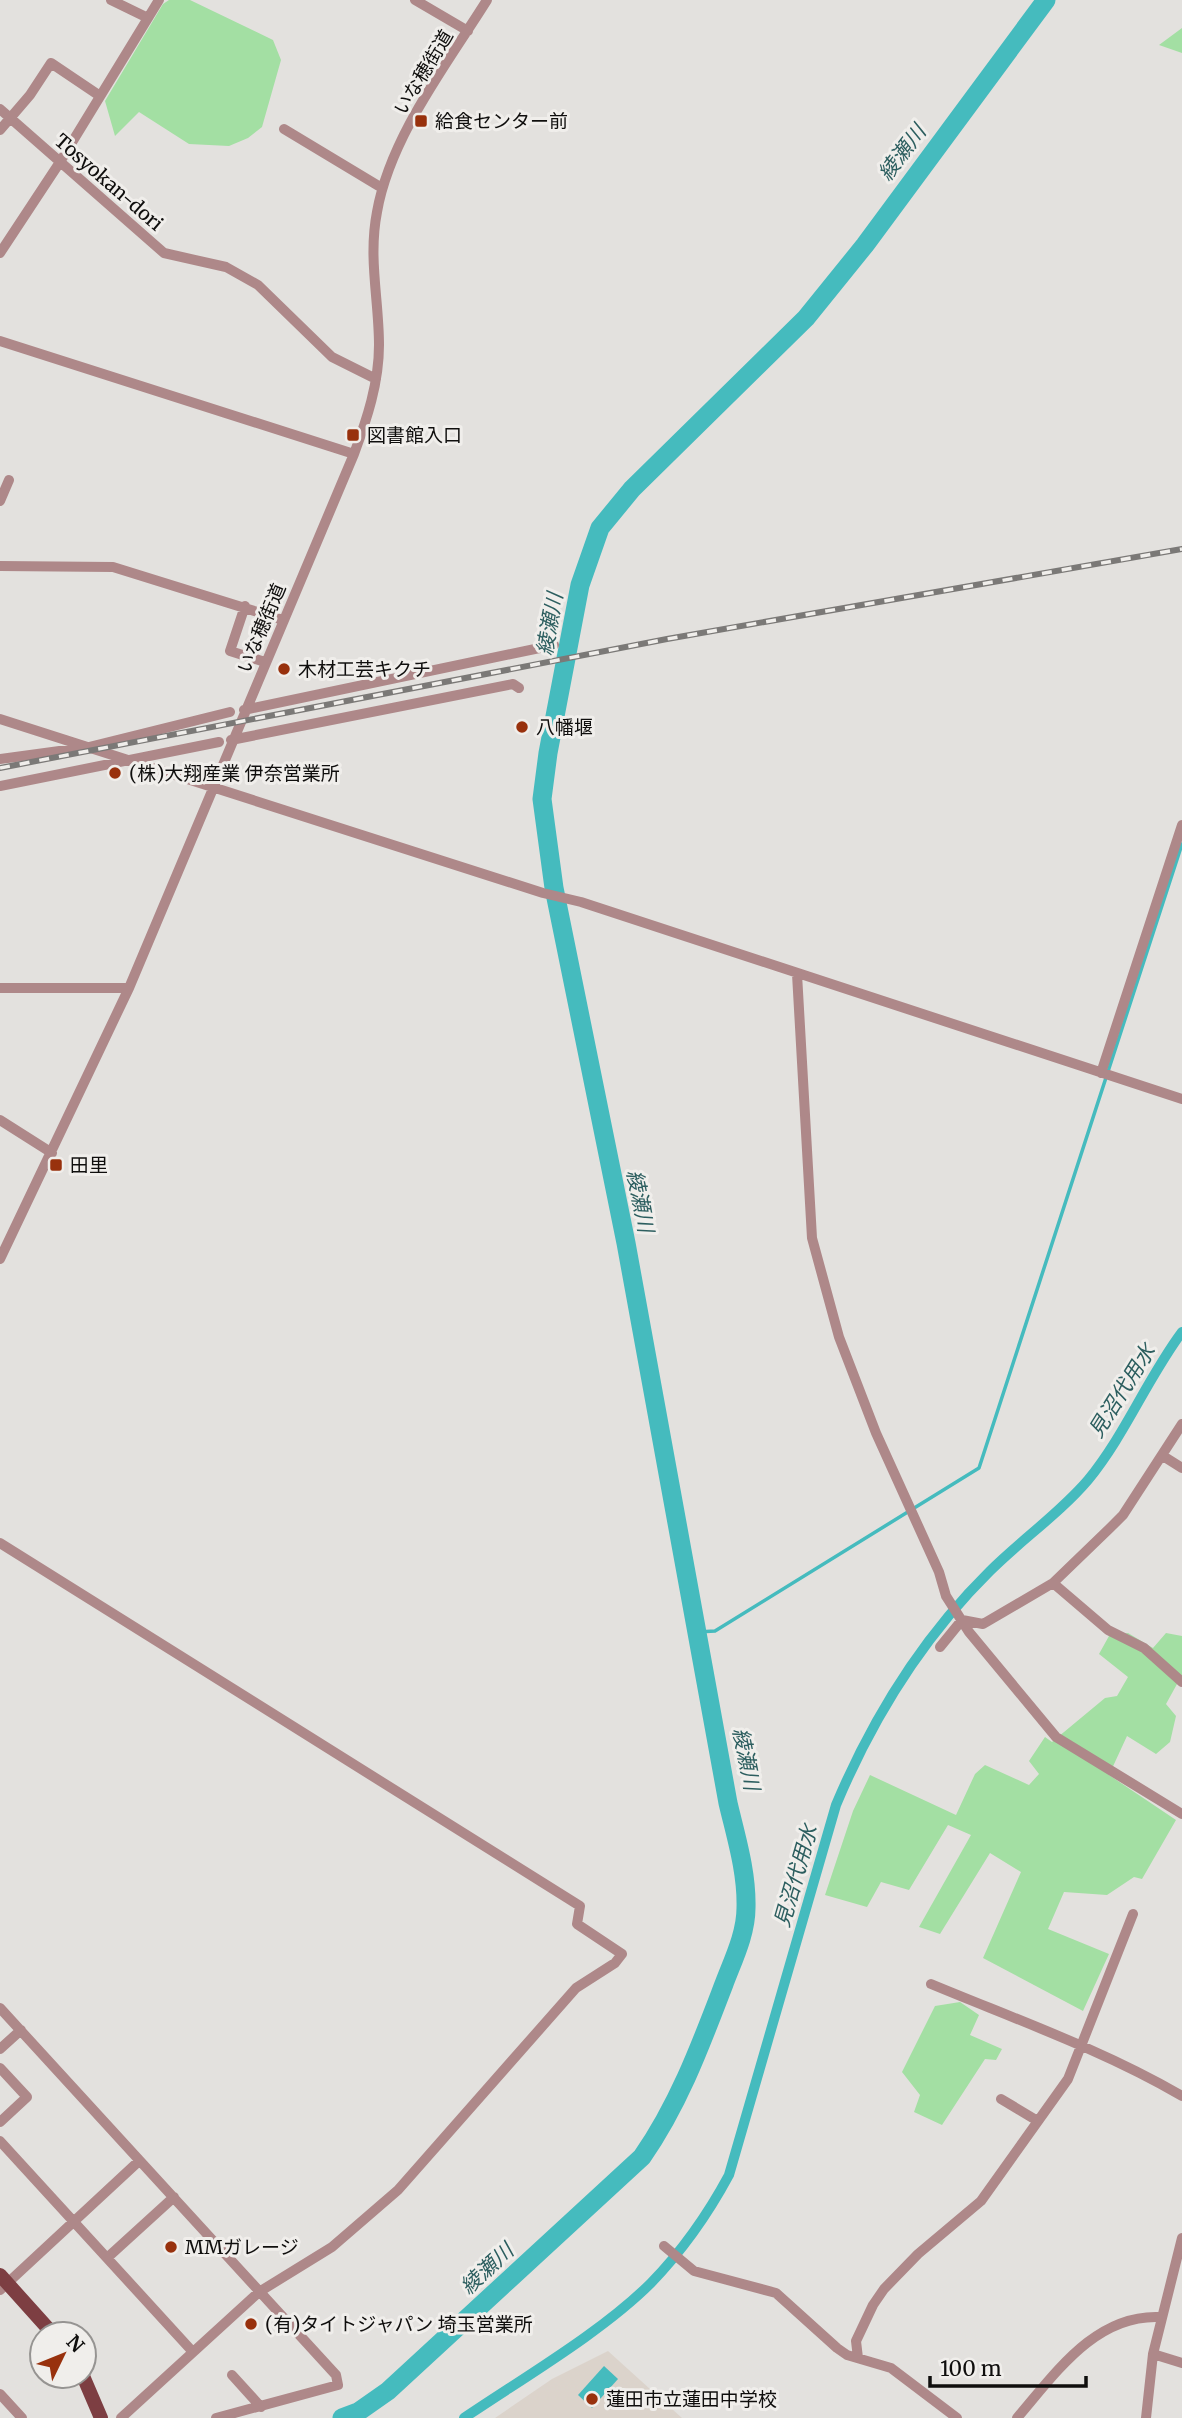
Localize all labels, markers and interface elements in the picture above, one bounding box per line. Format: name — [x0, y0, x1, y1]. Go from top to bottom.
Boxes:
street label: いな穂街道 — [388, 25, 458, 119]
place label: 給食センター前 — [435, 109, 568, 133]
marker: 給食センター前 — [413, 113, 429, 129]
water label: 綾瀬川 — [872, 118, 933, 186]
street label: Tosyokan-dori — [50, 128, 168, 236]
place label: 図書館入口 — [367, 423, 462, 447]
marker: 図書館入口 — [345, 427, 361, 443]
street label: いな穂街道 — [231, 580, 291, 676]
water label: 綾瀬川 — [531, 589, 569, 657]
place label: 木材工芸キクチ — [298, 657, 431, 681]
marker: 木材工芸キクチ — [276, 661, 292, 677]
place label: 八幡堰 — [536, 715, 593, 739]
marker: 八幡堰 — [514, 719, 530, 735]
place label: (株)大翔産業 伊奈営業所 — [129, 761, 340, 785]
marker: (株)大翔産業 伊奈営業所 — [107, 765, 123, 781]
place label: 田里 — [70, 1153, 108, 1177]
marker: 田里 — [48, 1157, 64, 1173]
water label: 綾瀬川 — [621, 1167, 660, 1236]
water label: 見沼代用水 — [1082, 1337, 1162, 1442]
water label: 綾瀬川 — [727, 1725, 766, 1794]
water label: 見沼代用水 — [768, 1820, 824, 1930]
place label: MMガレージ — [185, 2235, 299, 2259]
water label: 綾瀬川 — [454, 2236, 520, 2300]
marker: MMガレージ — [163, 2239, 179, 2255]
place label: (有)タイトジャパン 埼玉営業所 — [265, 2312, 533, 2336]
marker: (有)タイトジャパン 埼玉営業所 — [243, 2316, 259, 2332]
north arrow — [28, 2320, 98, 2390]
text: N — [62, 2330, 89, 2357]
scale bar — [930, 2344, 1086, 2388]
text: 100 m — [940, 2355, 1002, 2382]
place label: 蓮田市立蓮田中学校 — [606, 2387, 777, 2411]
marker: 蓮田市立蓮田中学校 — [584, 2391, 600, 2407]

